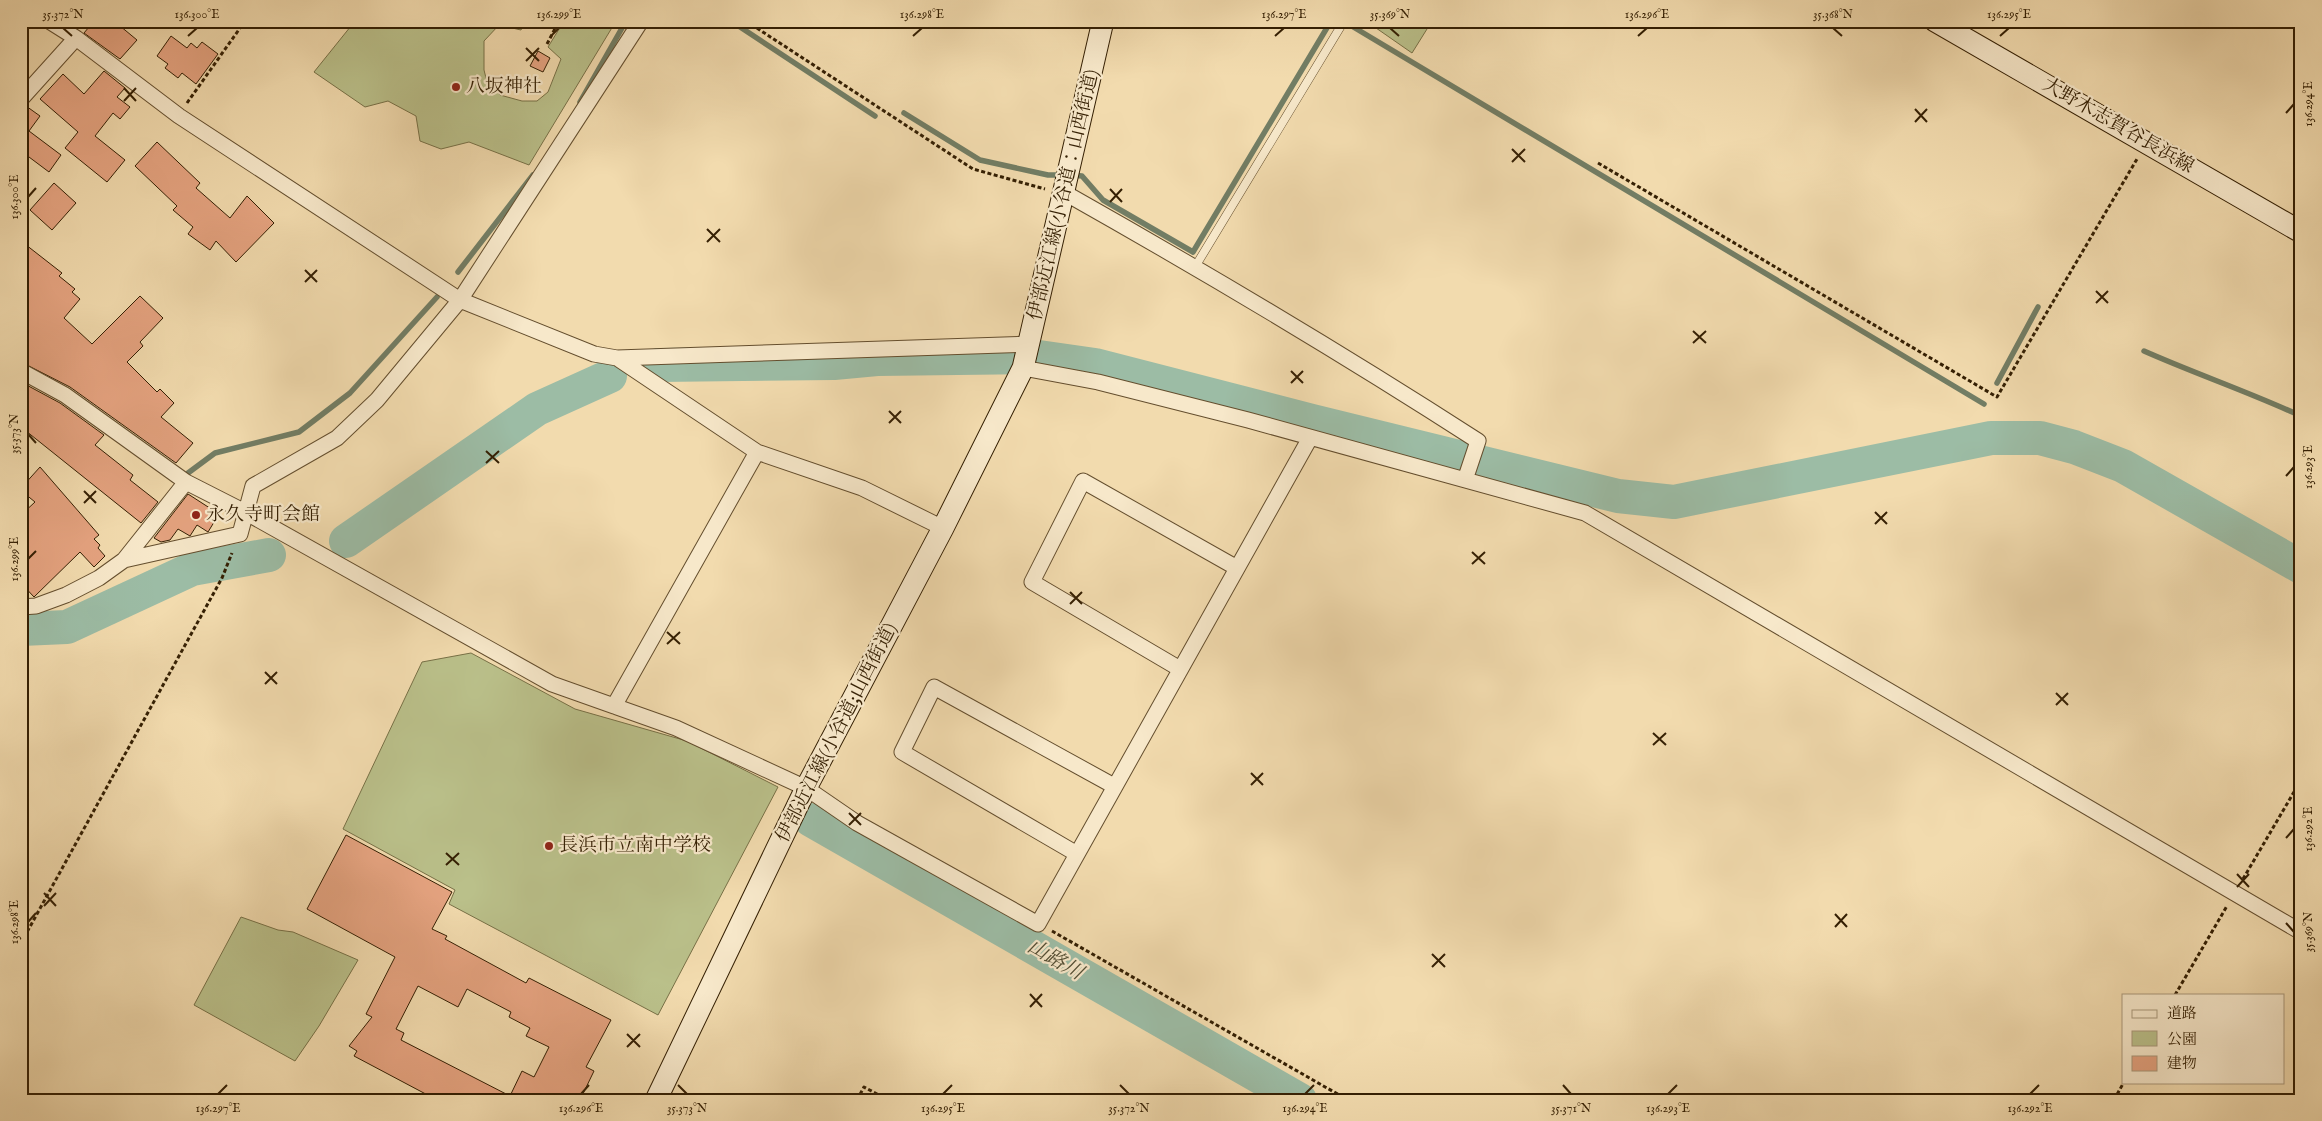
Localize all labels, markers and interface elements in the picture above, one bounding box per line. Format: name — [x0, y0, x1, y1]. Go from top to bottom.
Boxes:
text: 35.372°N — [42, 7, 84, 22]
text: 136.300°E — [175, 7, 219, 22]
text: 136.299°E — [537, 7, 581, 22]
text: 136.298°E — [900, 7, 944, 22]
text: 136.297°E — [1261, 7, 1307, 22]
text: 35.369°N — [1370, 7, 1411, 22]
text: 136.296°E — [1625, 7, 1669, 22]
text: 35.368°N — [1813, 7, 1854, 22]
text: 136.295°E — [1987, 7, 2031, 22]
street label: 伊部近江線(小谷道：山西街道) — [1023, 67, 1105, 323]
street label: 大野木志賀谷長浜線 — [2038, 73, 2198, 179]
place label: 八坂神社 — [466, 75, 542, 99]
marker: 八坂神社 — [450, 81, 462, 93]
text: 136.294°E — [2301, 81, 2316, 127]
text: 136.300°E — [7, 175, 22, 219]
text: 35.373°N — [7, 413, 22, 454]
text: 136.293°E — [2301, 445, 2316, 489]
place label: 永久寺町会館 — [206, 503, 320, 527]
marker: 永久寺町会館 — [190, 509, 202, 521]
text: 136.299°E — [7, 537, 22, 581]
street label: 伊部近江線(小谷道;山西街道) — [771, 619, 903, 847]
text: 136.292°E — [2301, 806, 2316, 852]
place label: 長浜市立南中学校 — [559, 834, 711, 858]
marker: 長浜市立南中学校 — [543, 840, 555, 852]
text: 136.298°E — [7, 900, 22, 944]
text: 35.369°N — [2301, 911, 2316, 952]
water label: 山路川 — [1023, 934, 1089, 987]
legend — [2122, 994, 2284, 1084]
text: 道路 — [2167, 1004, 2197, 1023]
text: 公園 — [2167, 1030, 2197, 1049]
text: 建物 — [2167, 1054, 2197, 1073]
text: 136.297°E — [195, 1101, 241, 1116]
text: 136.296°E — [559, 1101, 603, 1116]
text: 35.373°N — [667, 1101, 708, 1116]
text: 136.295°E — [921, 1101, 965, 1116]
text: 35.372°N — [1108, 1101, 1150, 1116]
text: 136.294°E — [1282, 1101, 1328, 1116]
text: 35.371°N — [1551, 1101, 1592, 1116]
text: 136.293°E — [1646, 1101, 1690, 1116]
text: 136.292°E — [2007, 1101, 2053, 1116]

